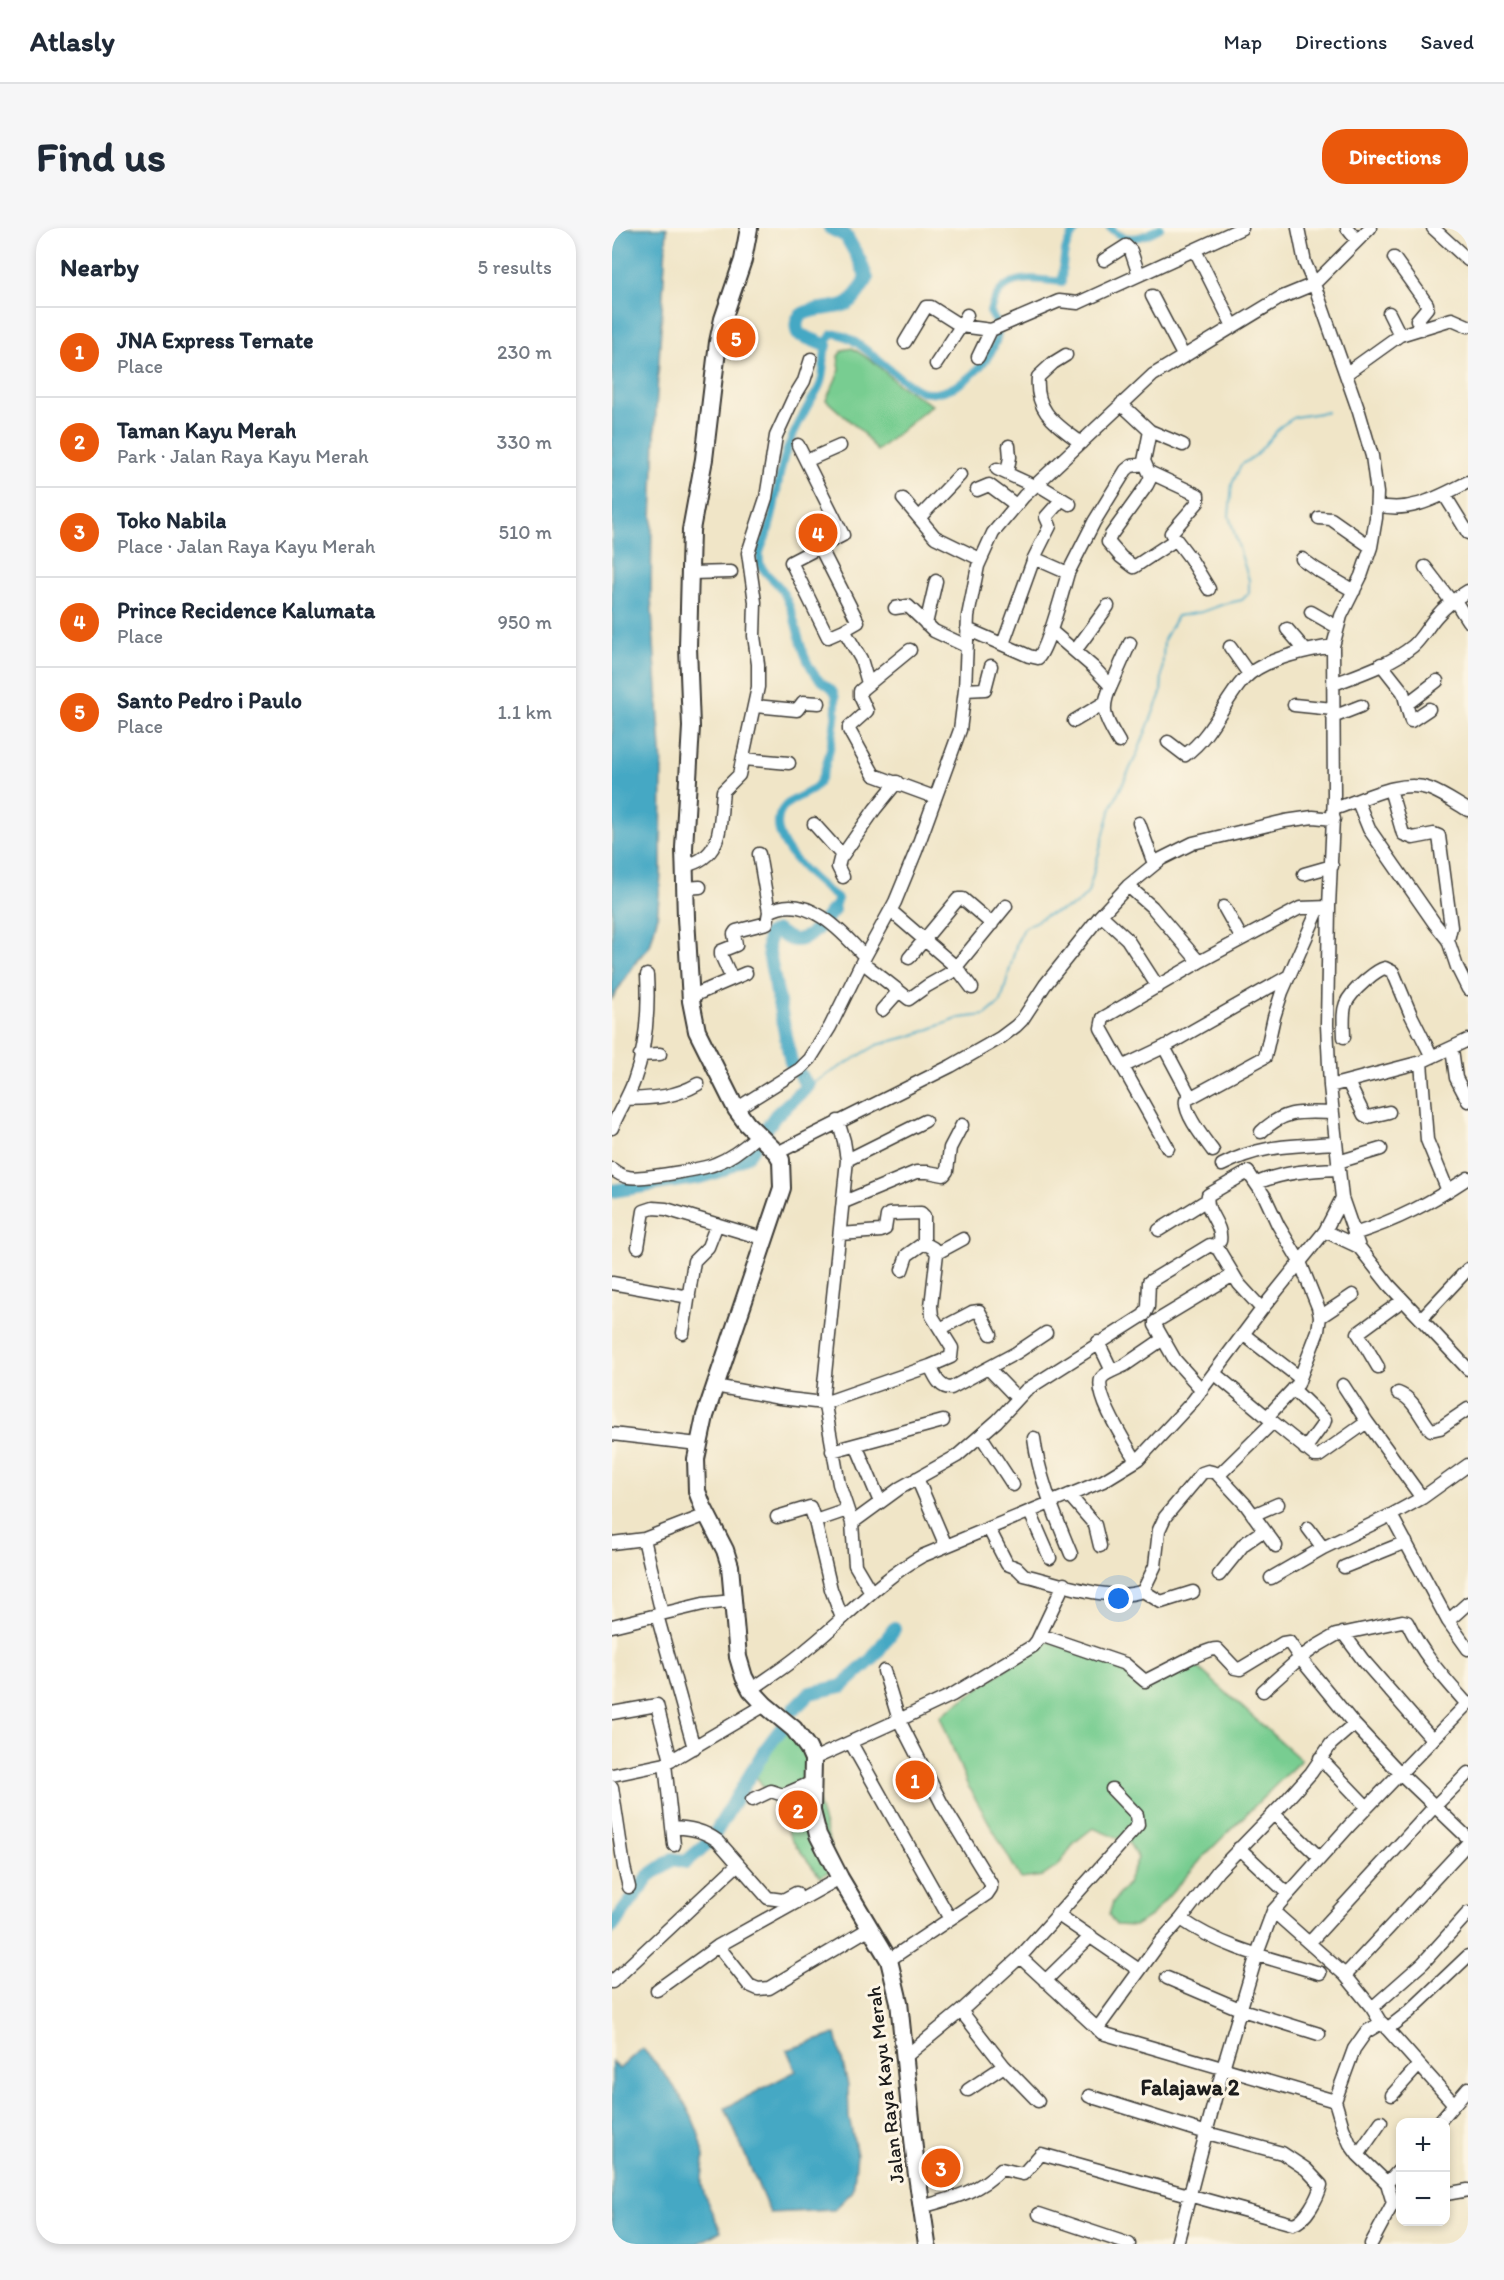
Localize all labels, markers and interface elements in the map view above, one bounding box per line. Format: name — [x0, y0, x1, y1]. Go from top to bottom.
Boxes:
text: Atlasly — [30, 24, 115, 58]
text: Map — [1224, 29, 1262, 54]
text: Directions — [1295, 29, 1387, 54]
text: Saved — [1420, 29, 1474, 54]
button: Directions — [1322, 129, 1468, 184]
text: Find us — [36, 131, 166, 182]
text: Nearby — [60, 251, 139, 283]
text: 5 results — [478, 255, 552, 279]
pin: 5 — [716, 316, 756, 360]
text: JNA Express Ternate — [117, 327, 314, 354]
text: 1 — [75, 340, 84, 364]
text: 230 m — [497, 340, 552, 364]
text: Place — [117, 354, 163, 378]
text: Taman Kayu Merah — [117, 417, 296, 444]
text: 2 — [74, 430, 85, 454]
text: 330 m — [497, 430, 552, 454]
text: Park · Jalan Raya Kayu Merah — [117, 444, 369, 468]
text: Toko Nabila — [117, 507, 226, 534]
pin: 4 — [798, 510, 838, 556]
text: 3 — [74, 520, 85, 544]
text: 510 m — [499, 520, 552, 544]
text: Place · Jalan Raya Kayu Merah — [117, 534, 375, 558]
text: Prince Recidence Kalumata — [117, 597, 375, 624]
text: 4 — [73, 610, 86, 634]
text: 950 m — [497, 610, 552, 634]
text: Place — [117, 624, 163, 648]
text: Santo Pedro i Paulo — [117, 687, 302, 714]
text: 5 — [74, 700, 85, 724]
text: 1.1 km — [498, 700, 552, 724]
text: Place — [117, 714, 163, 738]
your location — [1104, 1584, 1133, 1613]
pin: 1 — [896, 1758, 934, 1802]
pin: 2 — [778, 1788, 818, 1832]
street label: Jalan Raya Kayu Merah — [861, 1985, 909, 2185]
district label: Falajawa 2 — [1141, 2074, 1240, 2101]
map controls — [1396, 2118, 1450, 2226]
button: + — [1396, 2118, 1450, 2172]
pin: 3 — [922, 2146, 960, 2190]
button: − — [1396, 2172, 1450, 2226]

